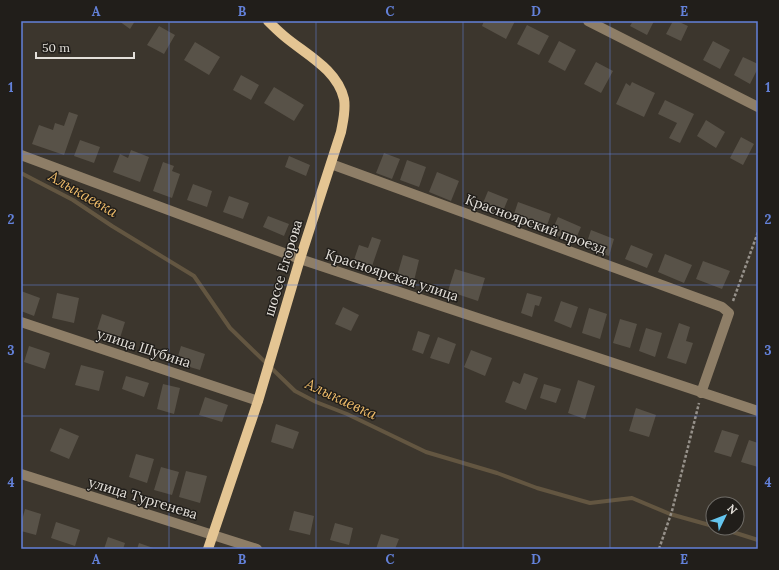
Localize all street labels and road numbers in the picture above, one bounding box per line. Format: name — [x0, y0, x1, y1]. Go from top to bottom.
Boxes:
street label: Красноярский проезд — [463, 190, 609, 258]
street label: шоссе Егорова — [260, 218, 306, 318]
street label: Красноярская улица — [323, 245, 461, 305]
street label: улица Шубина — [95, 324, 193, 372]
street label: улица Тургенева — [86, 473, 200, 523]

